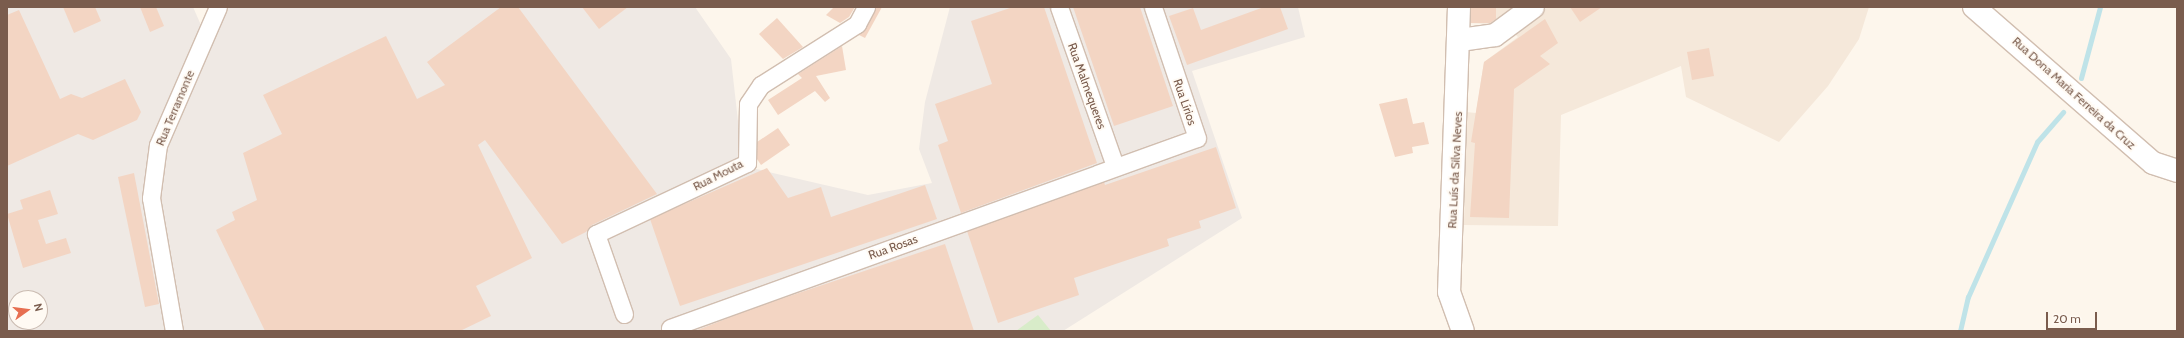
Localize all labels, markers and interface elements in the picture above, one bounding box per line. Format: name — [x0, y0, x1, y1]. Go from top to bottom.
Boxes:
street label: Rua Dona Maria Ferreira da Cruz — [2009, 34, 2139, 152]
street label: Rua Malmequeres — [1065, 41, 1109, 131]
street label: Rua Terramonte — [153, 68, 197, 148]
street label: Rua Lírios — [1170, 77, 1200, 127]
street label: Rua Luís da Silva Neves — [1445, 111, 1465, 229]
street label: Rua Mouta — [691, 156, 745, 194]
street label: Rua Rosas — [867, 231, 919, 263]
north arrow — [8, 290, 48, 330]
text: N — [31, 302, 46, 313]
scale bar — [2048, 304, 2099, 330]
text: 20 m — [2053, 311, 2081, 326]

